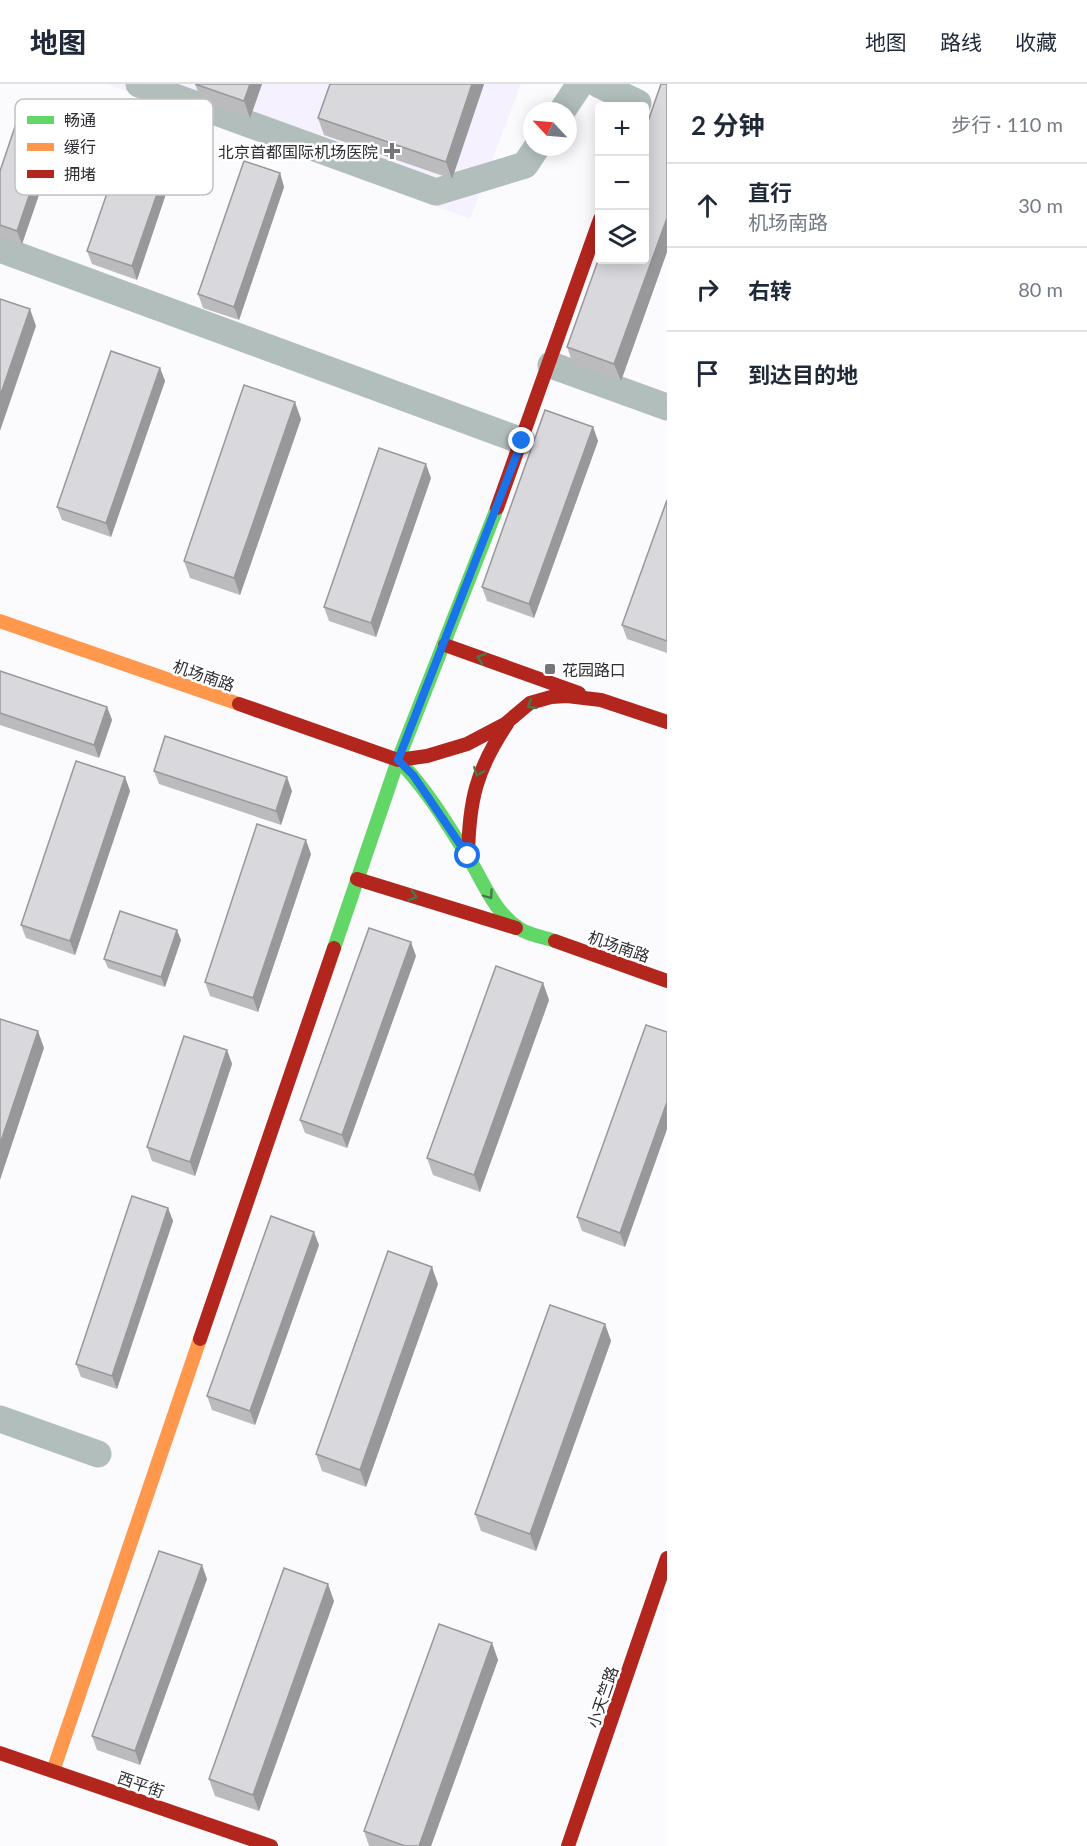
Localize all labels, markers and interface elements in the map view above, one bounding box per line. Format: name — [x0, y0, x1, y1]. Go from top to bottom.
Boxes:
text: 地图 — [30, 25, 86, 59]
text: 地图 — [865, 29, 907, 54]
text: 路线 — [940, 29, 982, 54]
text: 收藏 — [1015, 29, 1057, 54]
legend — [15, 99, 213, 195]
north arrow — [523, 102, 577, 156]
map controls — [595, 102, 649, 264]
button: + — [595, 102, 649, 156]
text: 2 分钟 — [691, 109, 764, 141]
text: 畅通 — [64, 110, 96, 129]
text: 步行 · 110 m — [951, 112, 1063, 136]
text: 缓行 — [64, 137, 96, 156]
place label: 北京首都国际机场医院 — [218, 142, 378, 161]
marker: 北京首都国际机场医院 — [383, 142, 401, 160]
button: − — [595, 156, 649, 210]
text: 拥堵 — [64, 164, 96, 183]
text: 直行 — [748, 179, 792, 206]
icon: ahead — [691, 189, 724, 222]
text: 30 m — [1018, 193, 1063, 217]
button: layers — [595, 210, 649, 264]
text: 机场南路 — [748, 210, 828, 234]
icon: right — [691, 273, 724, 306]
text: 右转 — [748, 277, 792, 304]
text: 80 m — [1018, 277, 1063, 301]
icon: arrive — [691, 357, 724, 390]
text: 到达目的地 — [748, 361, 858, 388]
route end — [508, 427, 534, 453]
one-way arrow — [476, 652, 487, 665]
street label: 机场南路 — [171, 656, 237, 694]
place label: 花园路口 — [562, 660, 626, 679]
marker: 花园路口 — [543, 662, 557, 676]
one-way arrow — [526, 698, 537, 709]
one-way arrow — [473, 766, 485, 777]
route start — [454, 842, 480, 868]
one-way arrow — [481, 888, 492, 899]
one-way arrow — [407, 889, 418, 901]
street label: 机场南路 — [586, 927, 652, 965]
street label: 小天竺路 — [583, 1664, 621, 1730]
street label: 西平街 — [115, 1767, 167, 1801]

